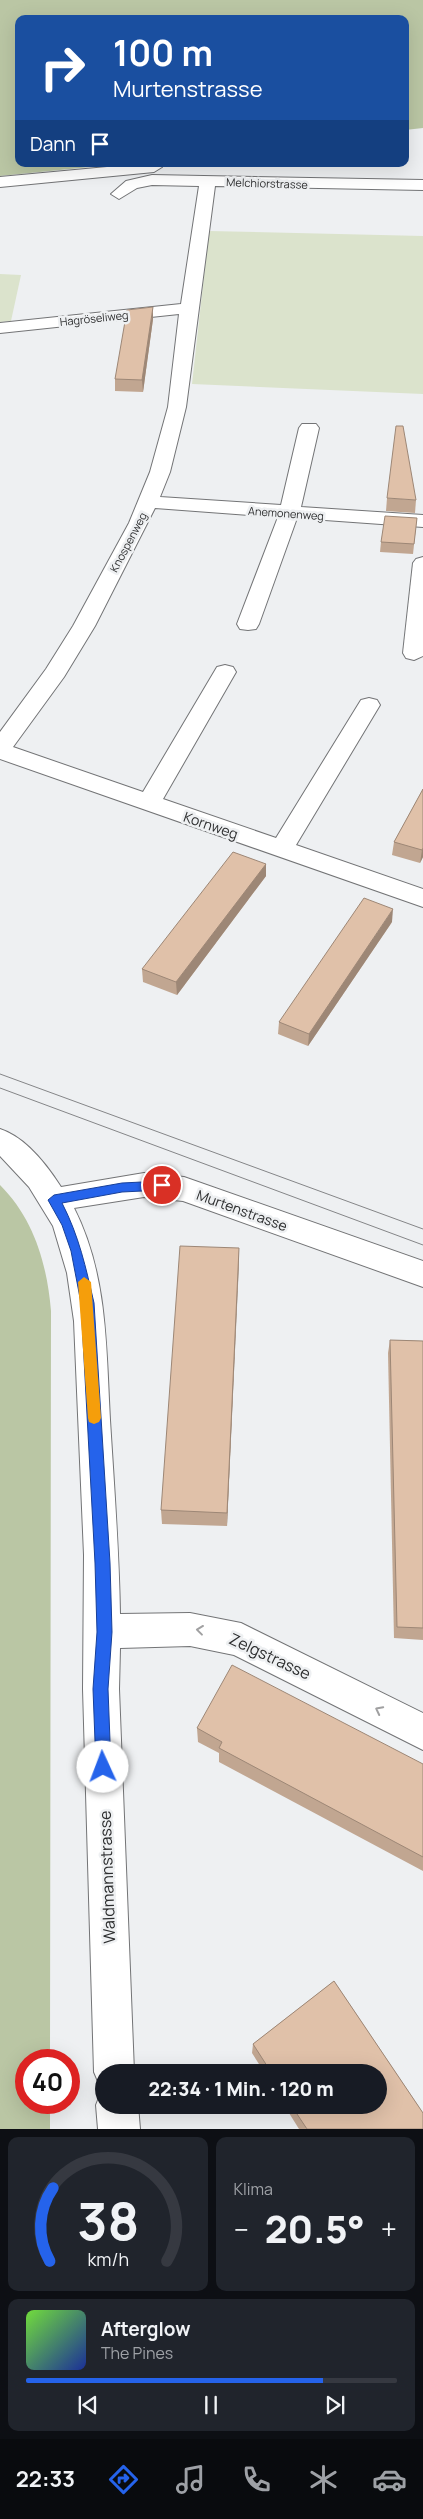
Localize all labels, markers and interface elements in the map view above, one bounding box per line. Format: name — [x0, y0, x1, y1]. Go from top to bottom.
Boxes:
text: 100 m — [113, 29, 213, 77]
icon: right — [30, 35, 95, 100]
text: Murtenstrasse — [113, 74, 263, 104]
icon: arrive — [86, 130, 114, 158]
text: Dann — [30, 131, 76, 157]
street label: Melchiorstrasse — [226, 174, 309, 192]
street label: Hagröseliweg — [59, 307, 129, 329]
street label: Anemonenweg — [248, 503, 324, 523]
street label: Knospenweg — [106, 509, 150, 575]
street label: Kornweg — [181, 807, 241, 843]
pin — [141, 1164, 183, 1206]
icon: arrive — [148, 1171, 176, 1199]
street label: Murtenstrasse — [194, 1185, 290, 1235]
one-way arrow — [196, 1625, 204, 1636]
street label: Zelgstrasse — [226, 1628, 314, 1684]
one-way arrow — [376, 1706, 385, 1716]
position arrow — [76, 1740, 128, 1792]
street label: Waldmannstrasse — [94, 1810, 120, 1944]
speed limit sign: 40 — [15, 2049, 80, 2114]
text: 22:34 · 1 Min. · 120 m — [148, 2076, 334, 2102]
text: Klima — [234, 2178, 273, 2200]
text: 38 — [77, 2185, 139, 2256]
text: 20.5° — [265, 2202, 365, 2254]
text: − — [234, 2210, 249, 2248]
text: + — [381, 2210, 397, 2248]
text: km/h — [87, 2247, 129, 2271]
text: Afterglow — [101, 2316, 190, 2342]
text: The Pines — [101, 2342, 173, 2364]
icon: previous — [74, 2391, 102, 2419]
icon: pause — [197, 2391, 225, 2419]
icon: next — [321, 2391, 349, 2419]
icon: directions — [106, 2462, 141, 2497]
icon: music — [173, 2462, 208, 2497]
icon: phone — [239, 2462, 274, 2497]
icon: climate — [306, 2462, 341, 2497]
icon: car — [372, 2462, 407, 2497]
text: 22:33 — [16, 2464, 75, 2494]

